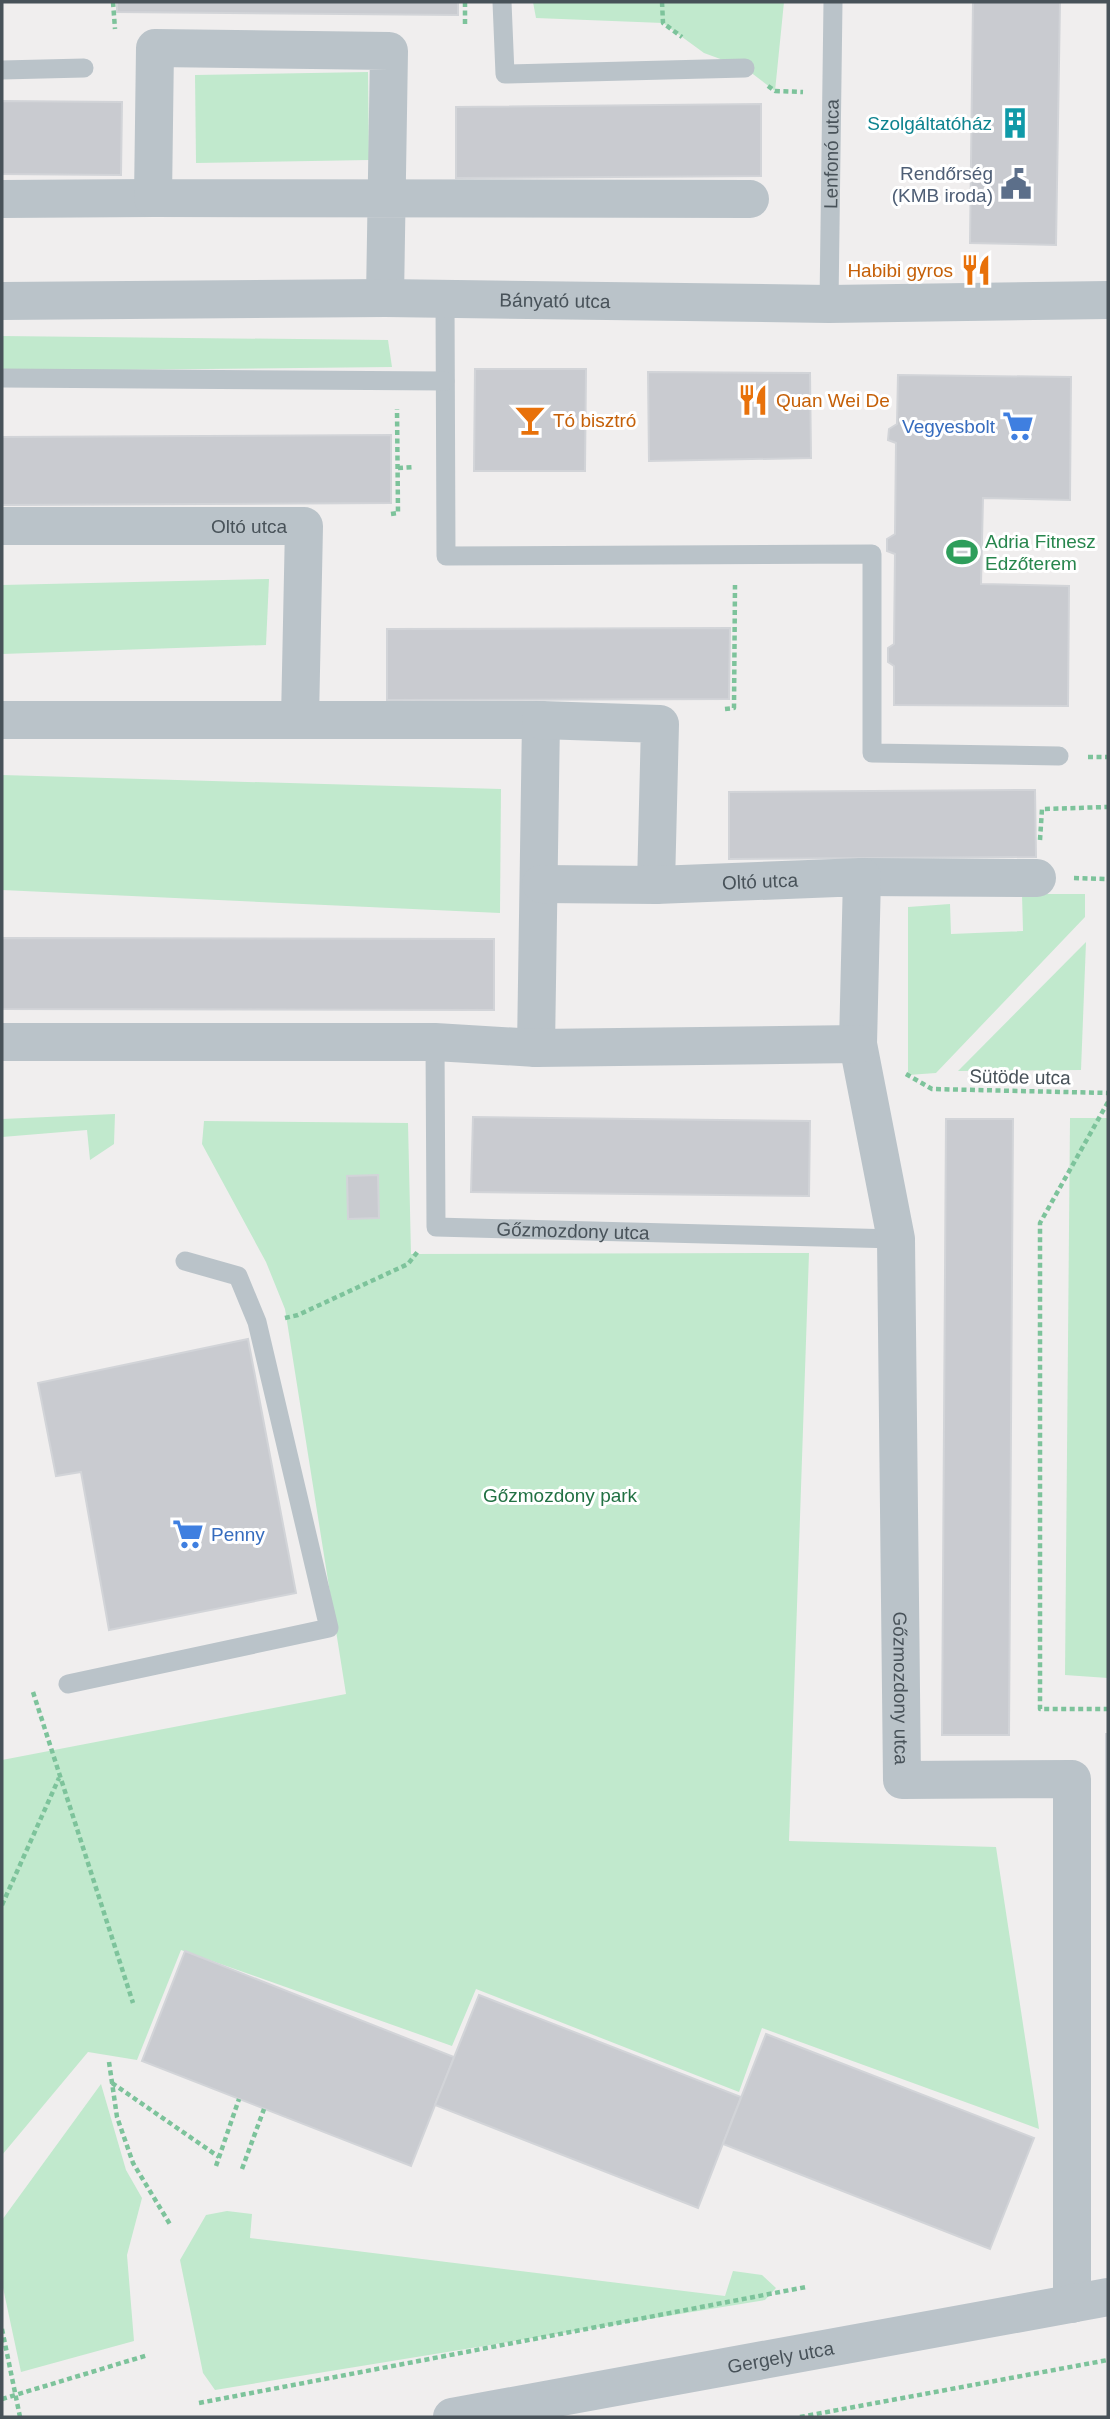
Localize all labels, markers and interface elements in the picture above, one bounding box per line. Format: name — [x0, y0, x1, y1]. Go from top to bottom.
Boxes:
street label: Lenfonó utca — [820, 98, 842, 209]
building icon: Szolgáltatóház — [998, 106, 1032, 140]
place label: Szolgáltatóház — [867, 113, 992, 134]
place label: Rendőrség (KMB iroda) — [892, 163, 993, 206]
public building icon: Rendőrség (KMB iroda) — [999, 167, 1033, 201]
restaurant icon: Habibi gyros — [959, 253, 993, 287]
place label: Habibi gyros — [847, 260, 953, 281]
street label: Bányató utca — [499, 289, 611, 312]
restaurant icon: Quan Wei De — [736, 383, 770, 417]
place label: Quan Wei De — [776, 390, 890, 411]
bar icon: Tó bisztró — [513, 403, 547, 437]
supermarket icon: Vegyesbolt — [1001, 409, 1035, 443]
place label: Tó bisztró — [553, 410, 636, 431]
place label: Vegyesbolt — [902, 416, 996, 437]
street label: Oltó utca — [211, 516, 287, 537]
place label: Adria Fitnesz Edzőterem — [985, 531, 1096, 574]
sports icon: Adria Fitnesz Edzőterem — [945, 535, 979, 569]
street label: Oltó utca — [721, 869, 799, 893]
street label: Sütöde utca — [969, 1066, 1071, 1088]
street label: Gőzmozdony utca — [496, 1218, 650, 1243]
park label: Gőzmozdony park — [483, 1485, 638, 1506]
supermarket icon: Penny — [171, 1517, 205, 1551]
place label: Penny — [211, 1524, 265, 1545]
street label: Gőzmozdony utca — [890, 1611, 912, 1765]
street label: Gergely utca — [726, 2337, 836, 2377]

